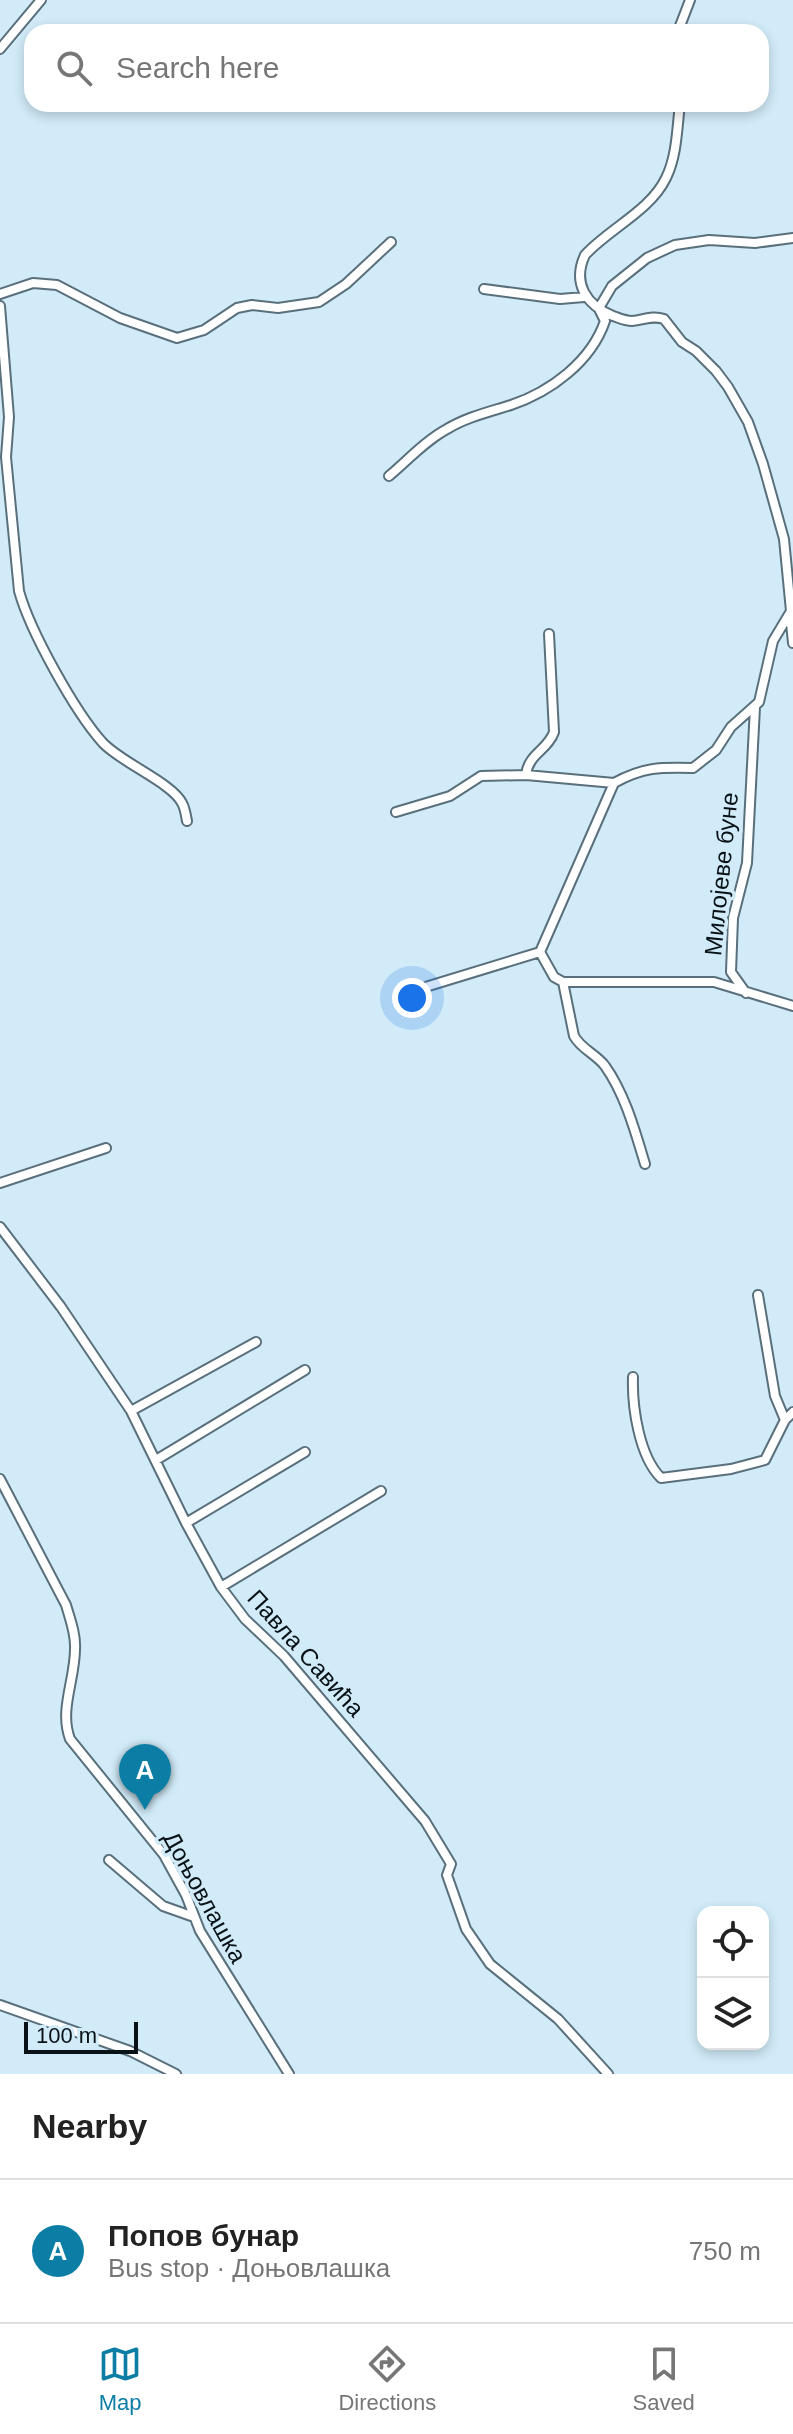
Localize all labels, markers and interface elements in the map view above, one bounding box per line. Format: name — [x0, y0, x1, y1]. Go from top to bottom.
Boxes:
search box — [24, 24, 769, 112]
icon: search — [52, 46, 96, 90]
text: Search here — [116, 51, 279, 84]
street label: Милојеве буне — [699, 791, 743, 957]
your location — [392, 978, 432, 1018]
street label: Павла Савића — [242, 1584, 370, 1722]
pin: A — [119, 1744, 171, 1810]
street label: Доњовлашка — [158, 1827, 252, 1968]
map controls — [697, 1906, 769, 2050]
button: locate — [697, 1906, 769, 1978]
button: layers — [697, 1978, 769, 2050]
scale bar — [24, 2018, 138, 2054]
text: 100 m — [36, 2023, 97, 2048]
text: Nearby — [32, 2107, 147, 2145]
text: Попов бунар — [108, 2219, 299, 2252]
text: A — [49, 2236, 67, 2266]
text: 750 m — [689, 2236, 761, 2266]
text: Bus stop · Доњовлашка — [108, 2253, 390, 2283]
tab: Map — [98, 2342, 142, 2416]
tab: Directions — [338, 2342, 436, 2416]
tab: Saved — [632, 2342, 695, 2416]

